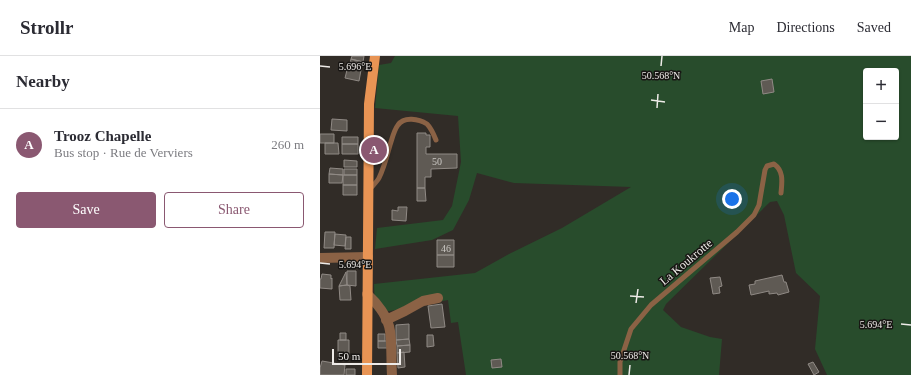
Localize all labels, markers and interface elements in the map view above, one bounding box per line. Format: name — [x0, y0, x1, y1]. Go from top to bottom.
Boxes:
text: Strollr — [20, 17, 73, 38]
text: Map — [729, 20, 754, 35]
text: Directions — [776, 20, 835, 35]
text: Saved — [857, 20, 891, 35]
text: 5.696°E — [339, 61, 371, 72]
map controls — [863, 68, 899, 140]
button: + — [863, 68, 899, 104]
text: 50.568°N — [642, 70, 680, 81]
text: Nearby — [16, 72, 70, 91]
button: − — [863, 104, 899, 140]
text: Trooz Chapelle — [54, 128, 151, 144]
pin: A — [361, 135, 387, 165]
text: A — [24, 137, 34, 152]
text: 260 m — [271, 137, 304, 152]
text: Bus stop · Rue de Verviers — [54, 145, 193, 160]
house number: 50 — [432, 156, 442, 167]
your location — [722, 189, 742, 209]
button: Save — [16, 192, 156, 228]
button: Share — [164, 192, 304, 228]
street label: La Koukrotte — [657, 236, 715, 288]
house number: 46 — [441, 243, 451, 254]
text: 5.694°E — [339, 259, 371, 270]
text: 5.694°E — [860, 319, 892, 330]
scale bar — [332, 347, 401, 366]
text: 50 m — [338, 350, 360, 362]
text: 50.568°N — [611, 350, 649, 361]

